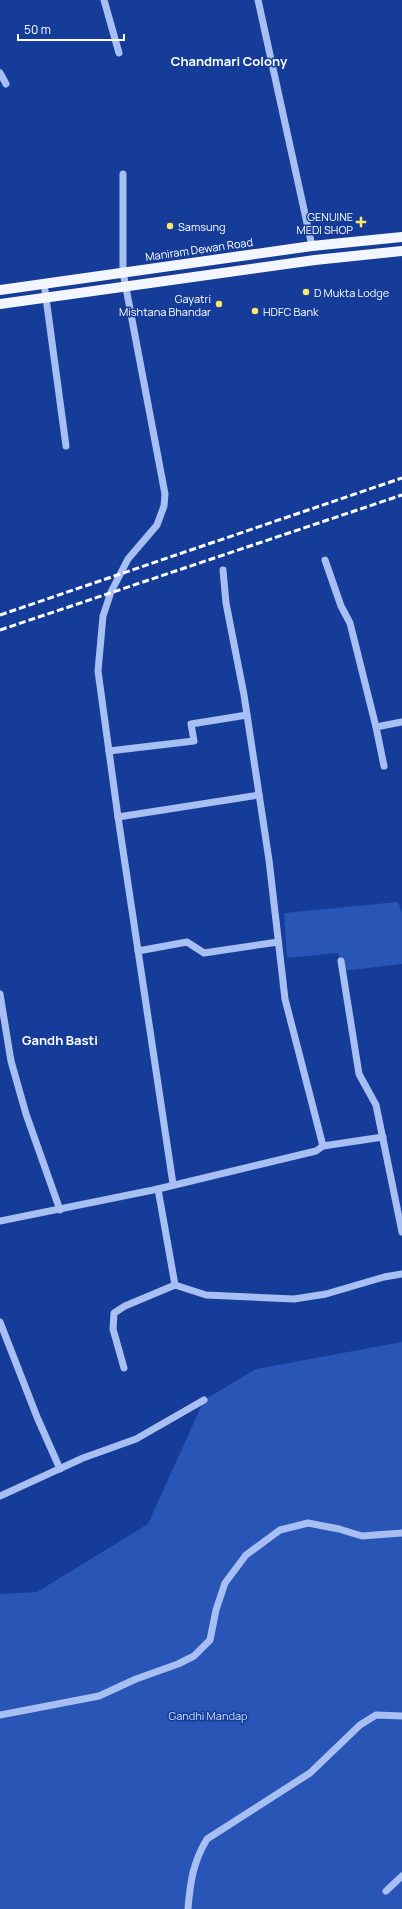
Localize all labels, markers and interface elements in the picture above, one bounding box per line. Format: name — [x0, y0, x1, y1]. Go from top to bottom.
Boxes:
scale bar — [18, 16, 124, 42]
text: 50 m — [24, 21, 51, 38]
district label: Chandmari Colony — [171, 52, 288, 70]
place label: GENUINE MEDI SHOP — [296, 209, 353, 237]
marker: GENUINE MEDI SHOP — [356, 217, 366, 227]
place label: Samsung — [178, 219, 226, 234]
marker: Samsung — [165, 221, 175, 231]
street label: Maniram Dewan Road — [144, 234, 254, 264]
place label: D Mukta Lodge — [314, 285, 390, 300]
marker: D Mukta Lodge — [301, 287, 311, 297]
place label: Gayatri Mishtana Bhandar — [119, 291, 211, 319]
marker: Gayatri Mishtana Bhandar — [214, 299, 224, 309]
place label: HDFC Bank — [263, 304, 319, 319]
marker: HDFC Bank — [250, 306, 260, 316]
district label: Gandh Basti — [22, 1031, 98, 1049]
park label: Gandhi Mandap — [168, 1708, 248, 1723]

